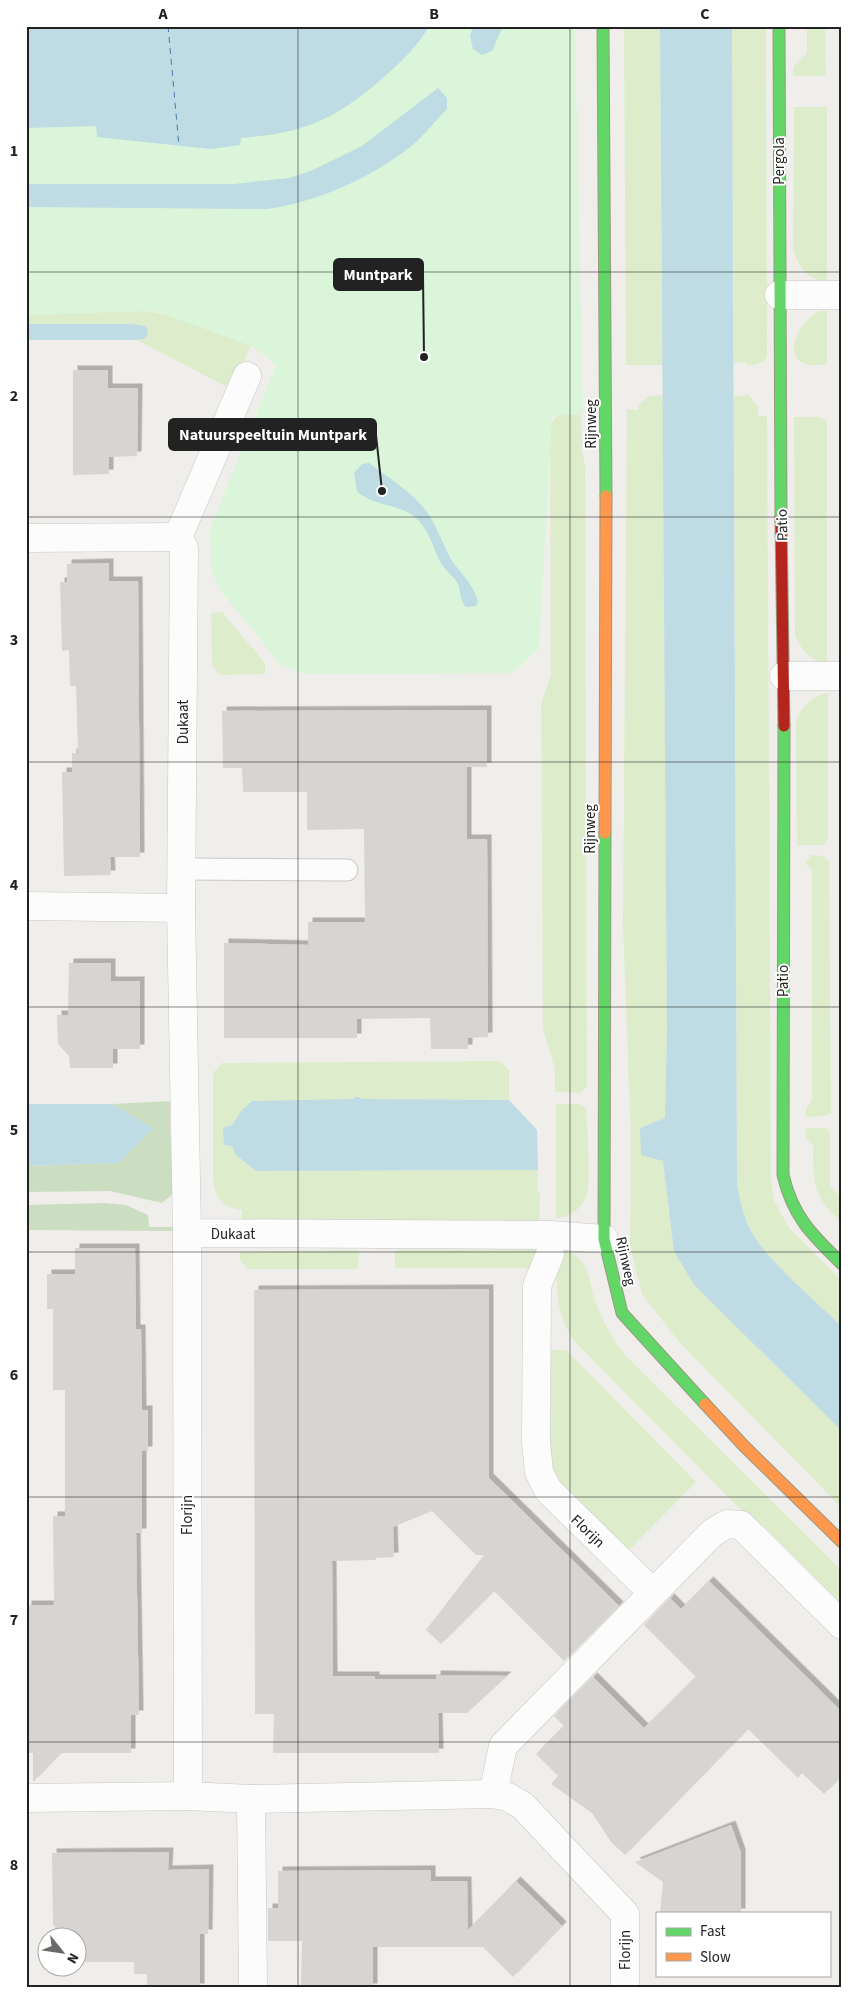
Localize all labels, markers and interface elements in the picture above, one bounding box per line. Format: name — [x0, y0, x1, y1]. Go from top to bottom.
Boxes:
text: A — [157, 3, 168, 25]
text: B — [429, 3, 439, 25]
text: C — [700, 3, 710, 25]
street label: Pergola — [769, 137, 790, 185]
text: 1 — [10, 140, 18, 162]
callout: Muntpark — [334, 259, 423, 290]
text: Muntpark — [343, 264, 413, 286]
text: 2 — [10, 385, 18, 407]
street label: Rijnweg — [581, 399, 602, 449]
callout: Natuurspeeltuin Muntpark — [169, 419, 376, 450]
text: Natuurspeeltuin Muntpark — [179, 424, 367, 446]
street label: Patio — [772, 509, 793, 541]
text: 3 — [10, 629, 18, 651]
street label: Dukaat — [173, 700, 194, 744]
street label: Rijnweg — [580, 804, 601, 854]
text: 4 — [10, 874, 19, 896]
street label: Patio — [773, 965, 794, 997]
text: 5 — [10, 1119, 18, 1141]
street label: Dukaat — [211, 1224, 255, 1245]
street label: Rijnweg — [610, 1235, 641, 1288]
text: 6 — [10, 1364, 18, 1386]
street label: Florijn — [177, 1495, 198, 1535]
street label: Florijn — [566, 1510, 609, 1553]
text: 7 — [10, 1609, 18, 1631]
text: 8 — [10, 1854, 18, 1876]
legend — [656, 1912, 830, 1976]
text: Fast — [700, 1921, 726, 1942]
north arrow — [38, 1926, 88, 1976]
street label: Florijn — [615, 1930, 636, 1970]
text: Slow — [700, 1947, 731, 1968]
text: N — [61, 1949, 83, 1967]

